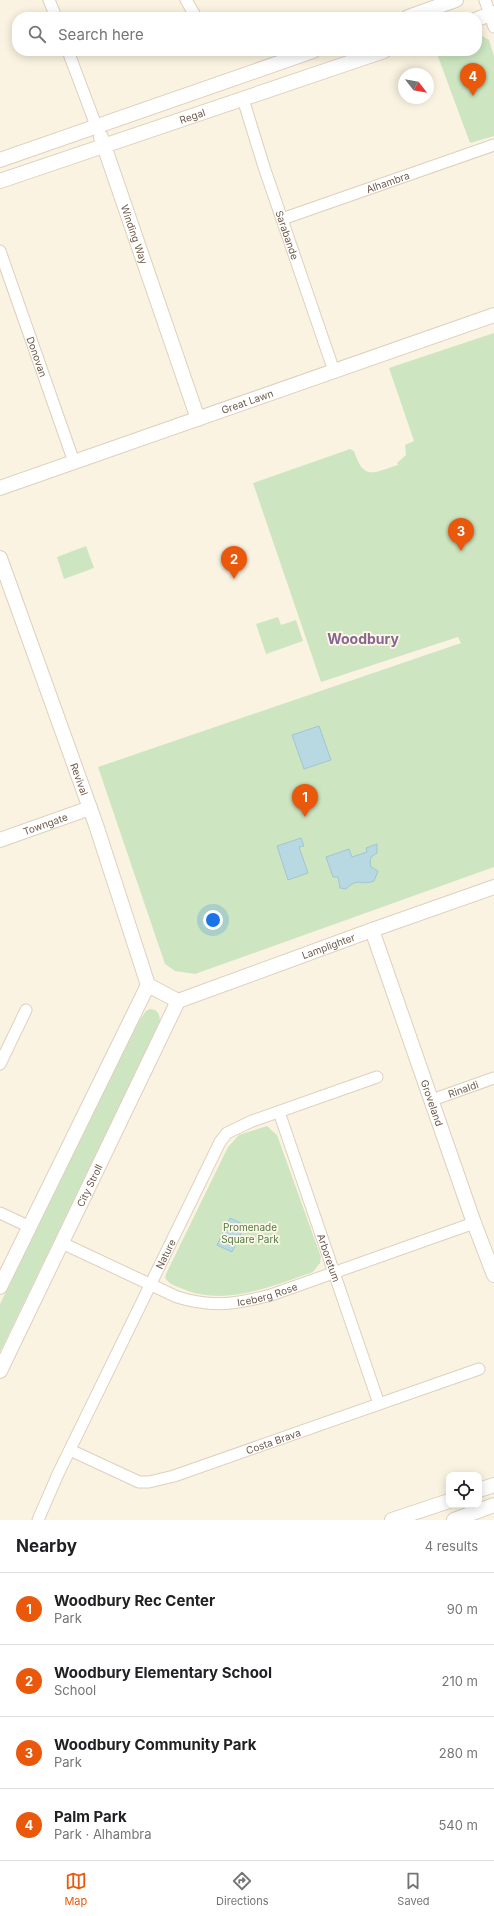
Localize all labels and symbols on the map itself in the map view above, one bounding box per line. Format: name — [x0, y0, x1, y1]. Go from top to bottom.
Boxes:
pin: 4 — [460, 63, 486, 96]
north arrow — [398, 68, 434, 104]
street label: Regal — [178, 106, 207, 126]
street label: Alhambra — [364, 169, 411, 195]
street label: Winding Way — [119, 203, 150, 266]
street label: Sarabande — [273, 209, 301, 261]
street label: Donovan — [24, 335, 50, 379]
street label: Great Lawn — [220, 387, 275, 416]
pin: 3 — [448, 518, 474, 551]
pin: 2 — [221, 546, 247, 579]
district label: Woodbury — [327, 630, 399, 647]
street label: Revival — [68, 761, 91, 797]
pin: 1 — [292, 784, 318, 817]
street label: Towngate — [21, 810, 69, 837]
your location — [203, 910, 223, 930]
street label: Lamplighter — [300, 931, 357, 961]
street label: Groveland — [419, 1078, 446, 1128]
street label: Rinaldi — [446, 1078, 480, 1100]
street label: City Stroll — [74, 1162, 105, 1209]
park label: Promenade Square Park — [221, 1221, 279, 1245]
street label: Arboretum — [315, 1232, 343, 1283]
street label: Nature — [153, 1237, 178, 1271]
street label: Iceberg Rose — [236, 1280, 299, 1308]
street label: Costa Brava — [244, 1426, 302, 1456]

